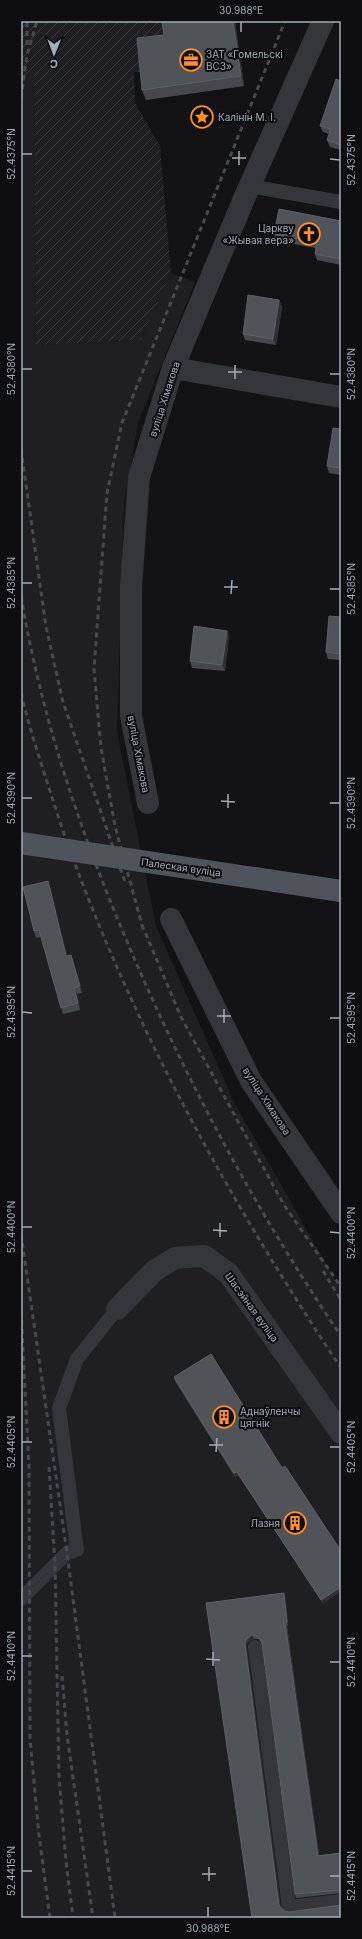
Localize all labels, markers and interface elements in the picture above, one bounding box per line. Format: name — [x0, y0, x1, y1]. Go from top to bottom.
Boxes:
text: 30.988°E — [219, 4, 263, 16]
north arrow — [34, 34, 74, 74]
office icon: ЗАТ «Гомельскі ВСЗ» — [178, 47, 204, 73]
place label: ЗАТ «Гомельскі ВСЗ» — [206, 48, 283, 72]
text: С — [50, 57, 58, 71]
place icon: Калінін М. І. — [189, 104, 215, 130]
place label: Калінін М. І. — [218, 111, 276, 123]
text: 52.4375°N — [5, 128, 17, 180]
text: 52.4375°N — [345, 134, 357, 186]
church icon: Царкву «Жывая вера» — [296, 221, 322, 247]
place label: Царкву «Жывая вера» — [222, 222, 294, 246]
text: 52.4380°N — [5, 343, 17, 395]
text: 52.4380°N — [345, 348, 357, 400]
street label: вуліца Хімакова — [146, 360, 182, 438]
text: 52.4385°N — [5, 557, 17, 609]
text: 52.4385°N — [345, 563, 357, 615]
street label: вуліца Хімакова — [126, 714, 152, 794]
text: 52.4390°N — [5, 772, 17, 824]
text: 52.4390°N — [345, 777, 357, 829]
street label: Палеская вуліца — [140, 855, 222, 879]
text: 52.4395°N — [5, 986, 17, 1038]
text: 52.4395°N — [345, 992, 357, 1044]
street label: вуліца Хімакова — [241, 1065, 293, 1137]
text: 52.4400°N — [5, 1201, 17, 1253]
text: 52.4400°N — [345, 1207, 357, 1259]
street label: Шасэйная вуліца — [223, 1270, 281, 1344]
building icon: Аднаўленчы цягнік — [211, 1404, 237, 1430]
place label: Аднаўленчы цягнік — [240, 1405, 300, 1429]
text: 52.4405°N — [5, 1416, 17, 1468]
text: 52.4405°N — [345, 1421, 357, 1473]
building icon: Лазня — [282, 1510, 308, 1536]
place label: Лазня — [251, 1517, 280, 1529]
text: 52.4410°N — [5, 1631, 17, 1681]
text: 52.4410°N — [345, 1637, 357, 1687]
text: 52.4415°N — [5, 1846, 17, 1896]
text: 52.4415°N — [345, 1851, 357, 1901]
text: 30.988°E — [186, 1922, 230, 1934]

